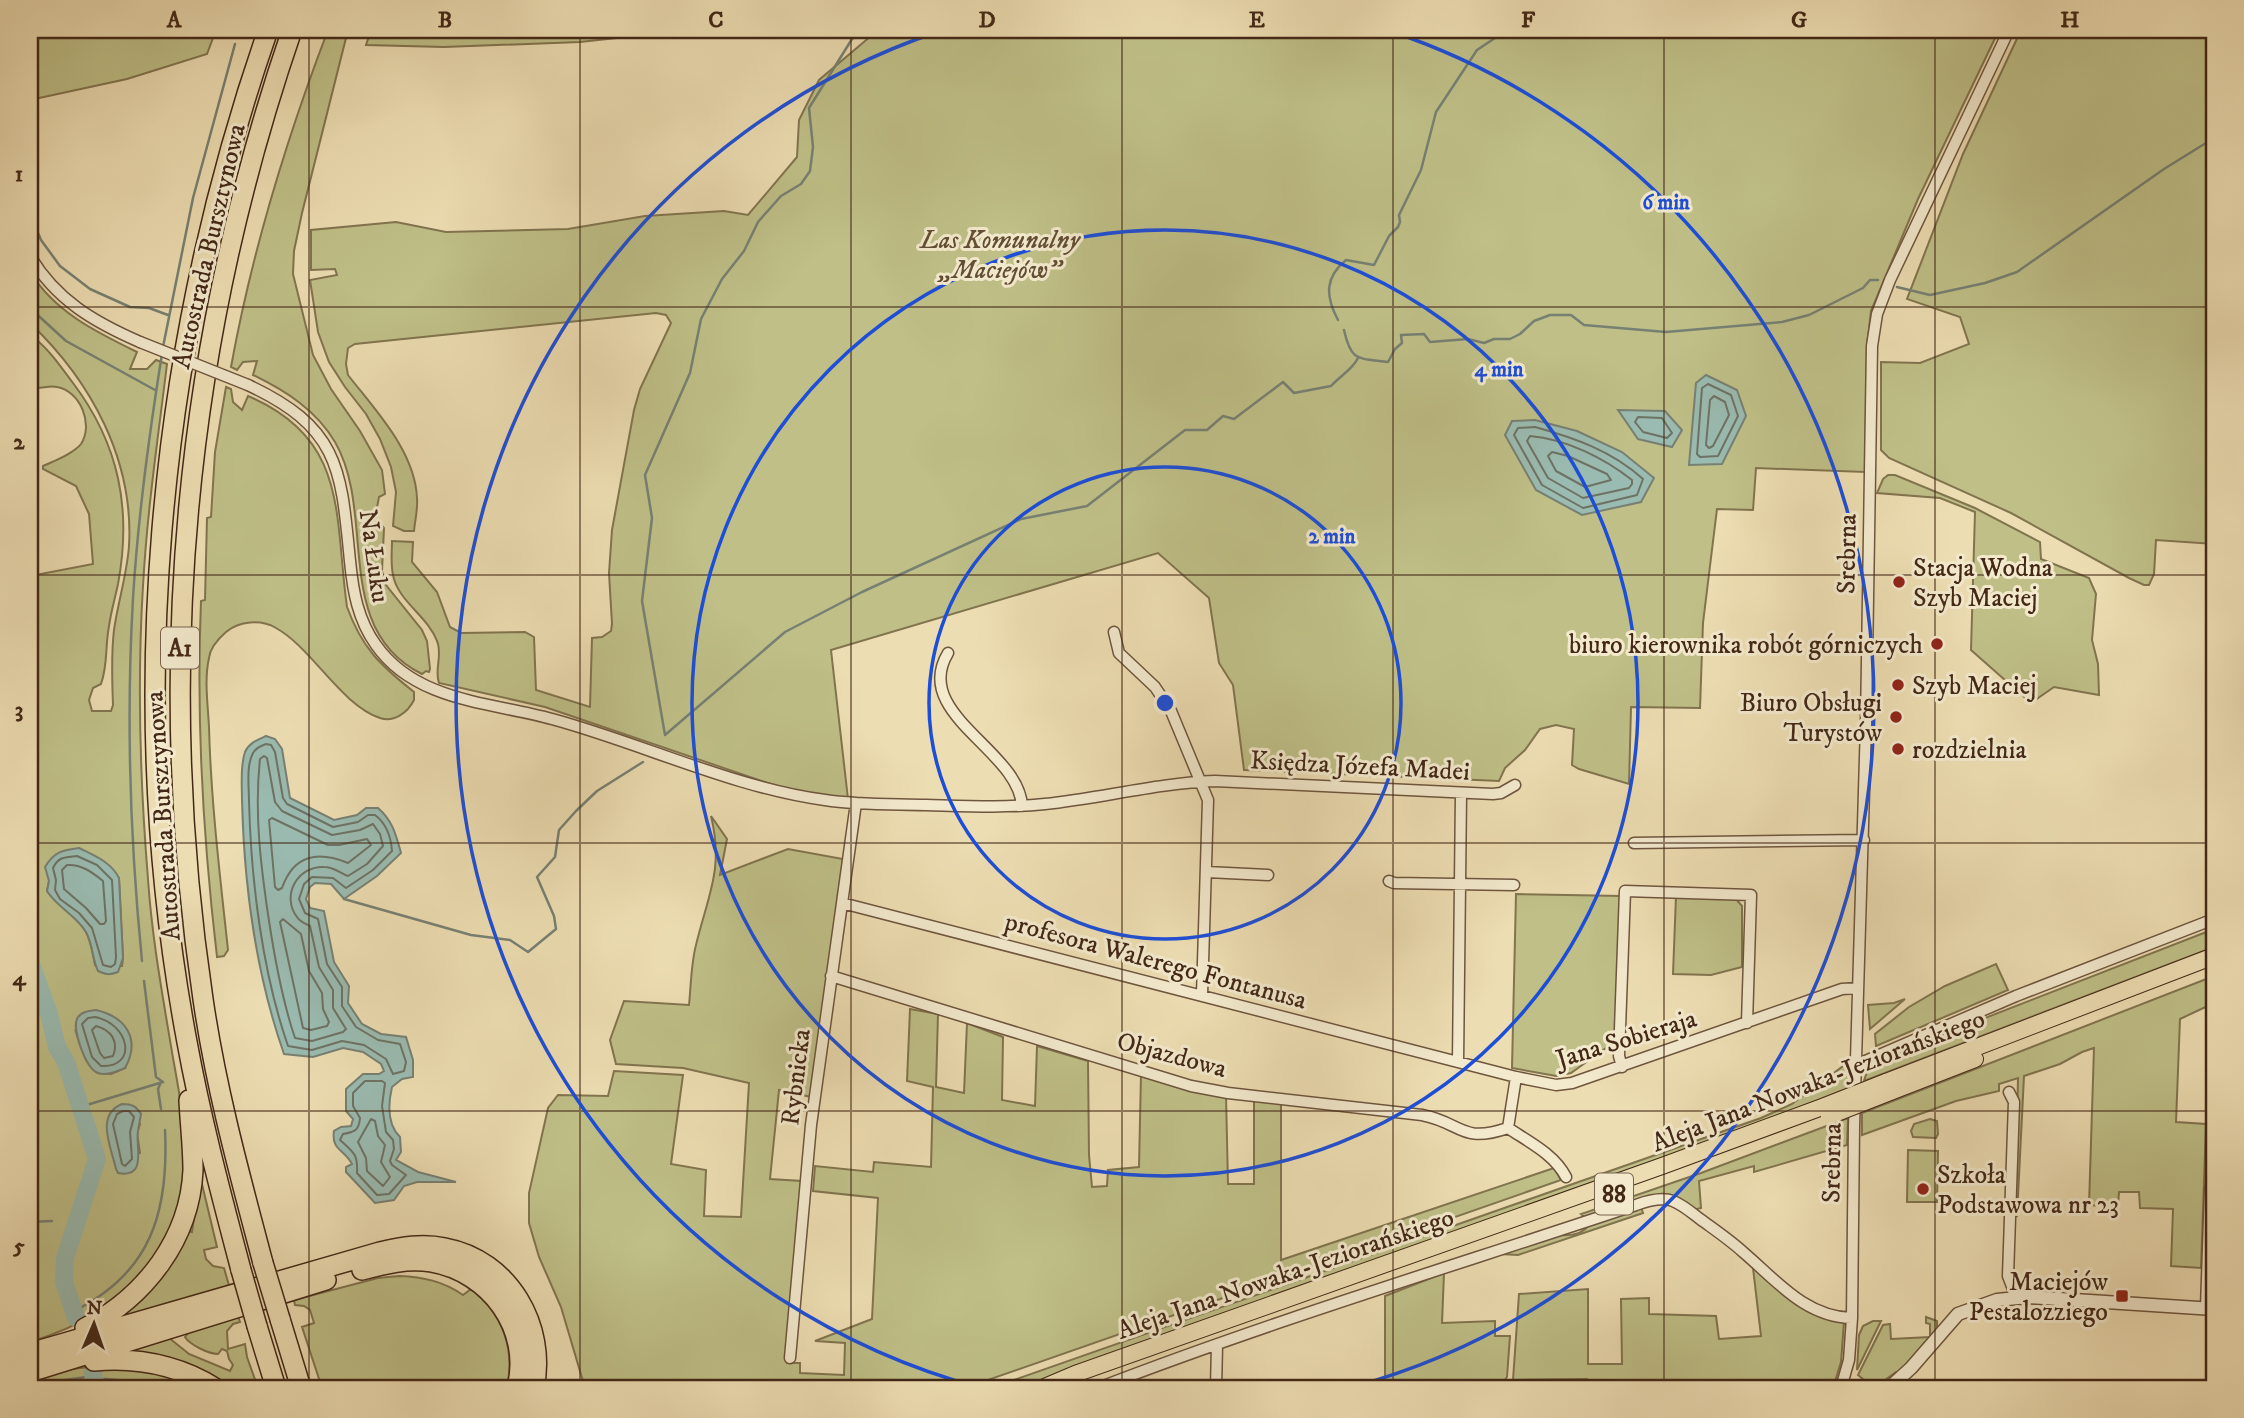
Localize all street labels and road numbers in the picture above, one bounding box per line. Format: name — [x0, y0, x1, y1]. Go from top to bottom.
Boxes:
street label: Autostrada Bursztynowa — [165, 121, 254, 372]
street label: Na Łuku — [351, 507, 396, 605]
street label: Srebrna — [1830, 514, 1865, 594]
road number: A1 — [161, 628, 199, 668]
street label: Autostrada Bursztynowa — [138, 690, 189, 942]
street label: Księdza Józefa Madei — [1249, 744, 1471, 789]
street label: profesora Walerego Fontanusa — [1000, 905, 1310, 1018]
street label: Jana Sobieraja — [1550, 1002, 1701, 1077]
street label: Aleja Jana Nowaka-Jeziorańskiego — [1647, 1002, 1990, 1160]
street label: Objazdowa — [1113, 1025, 1230, 1086]
street label: Rybnicka — [774, 1027, 819, 1127]
street label: Srebrna — [1815, 1123, 1850, 1203]
road number: 88 — [1595, 1174, 1633, 1214]
street label: Aleja Jana Nowaka-Jeziorańskiego — [1113, 1201, 1458, 1348]

